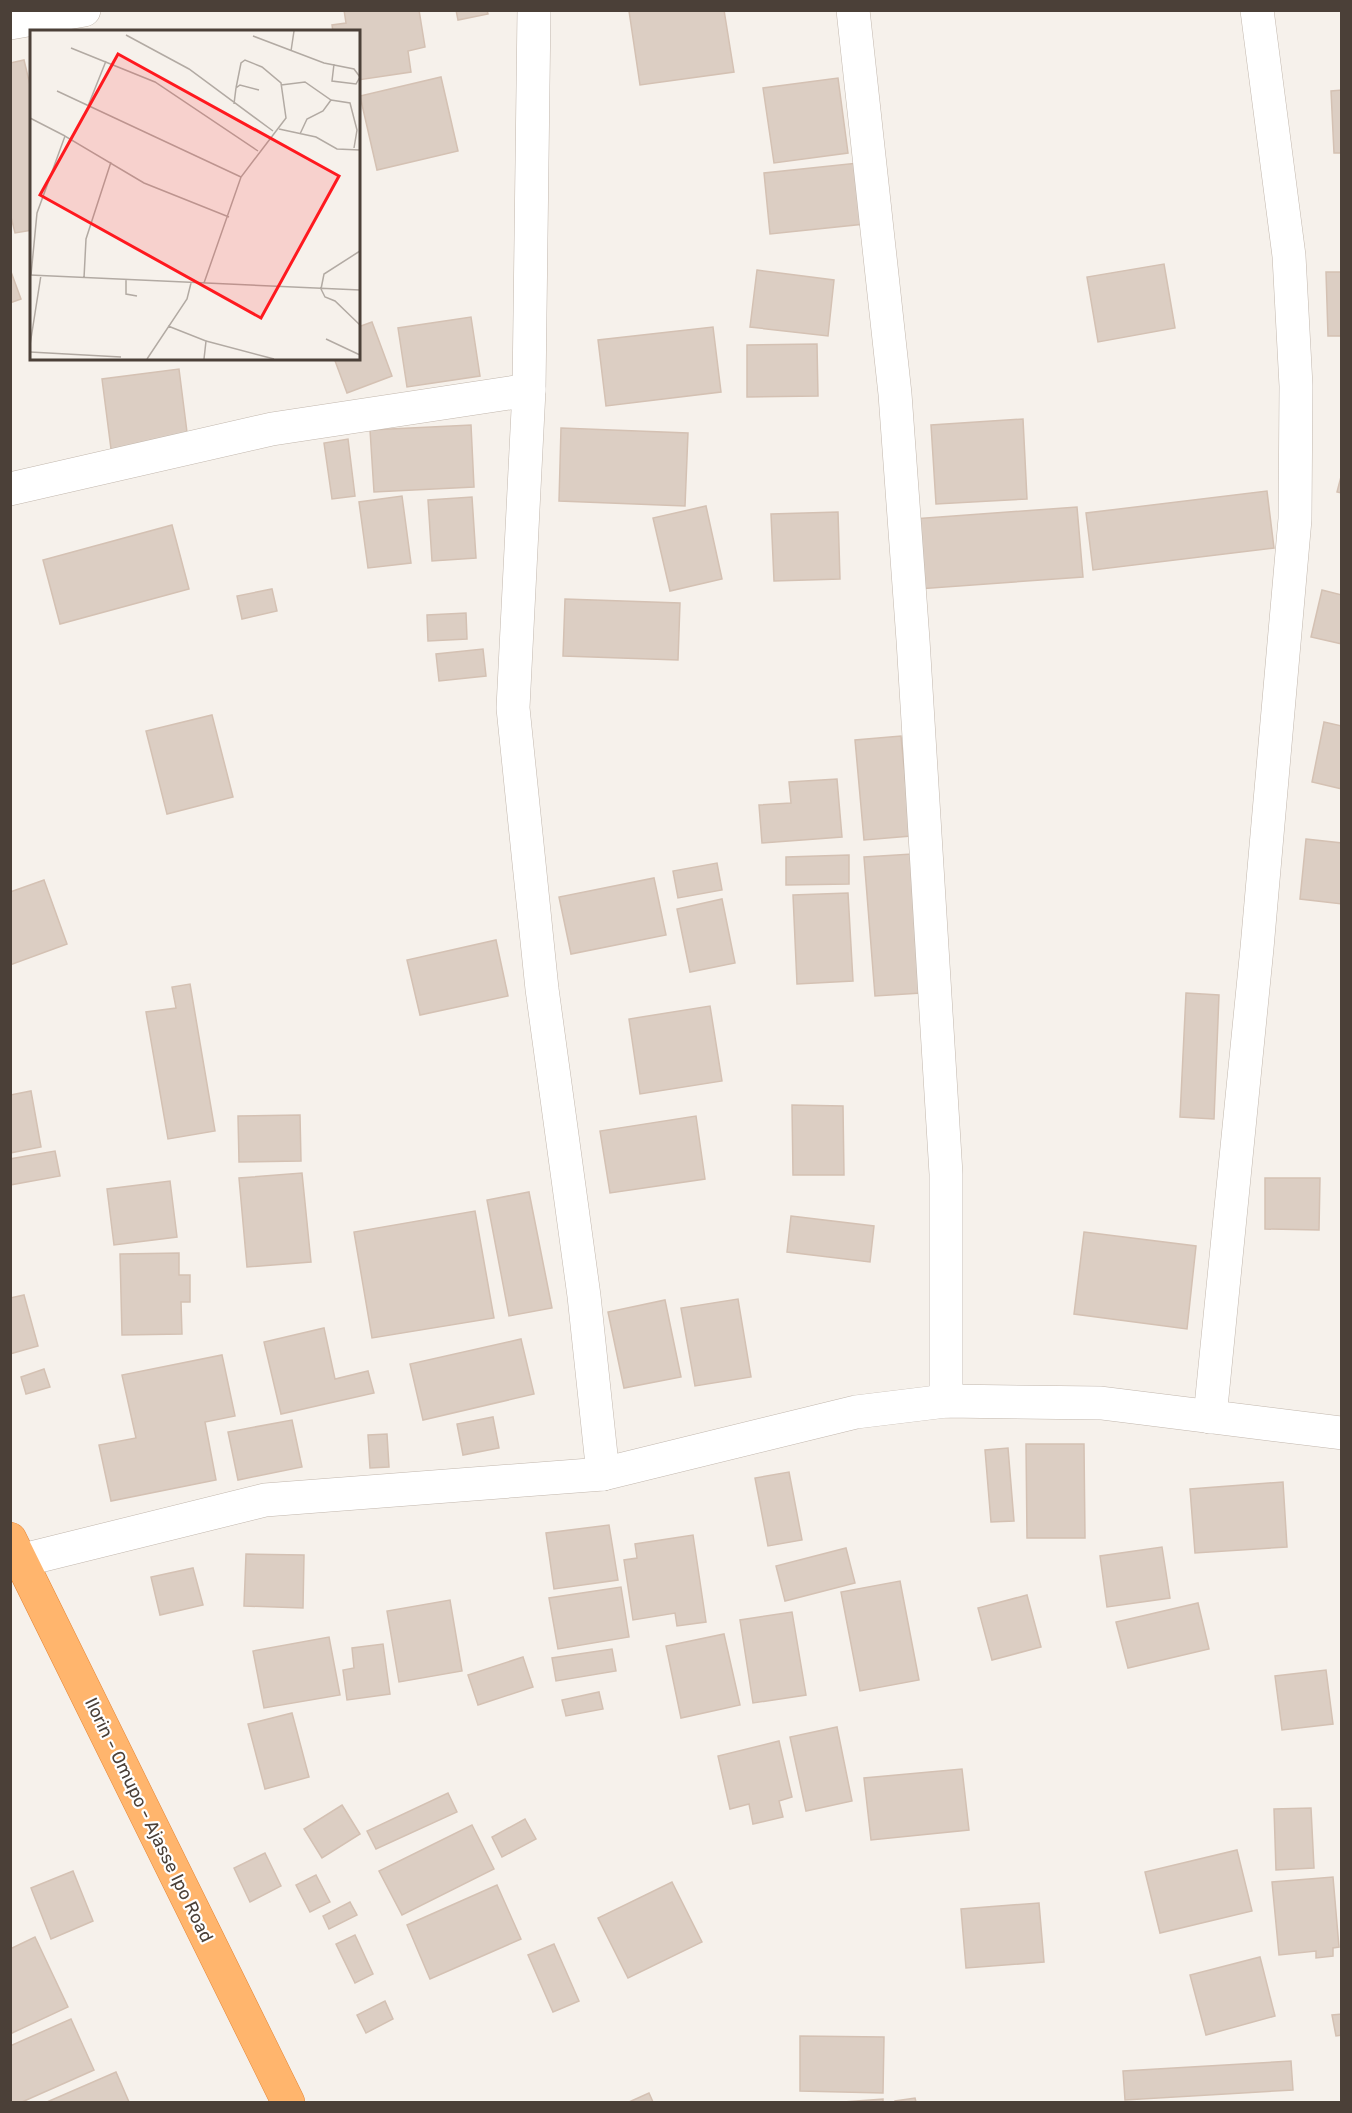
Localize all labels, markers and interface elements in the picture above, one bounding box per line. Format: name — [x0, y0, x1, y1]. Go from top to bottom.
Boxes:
inset map — [30, 30, 360, 360]
street label: Ilorin - Omupo - Ajasse Ipo Road — [80, 1694, 218, 1946]

